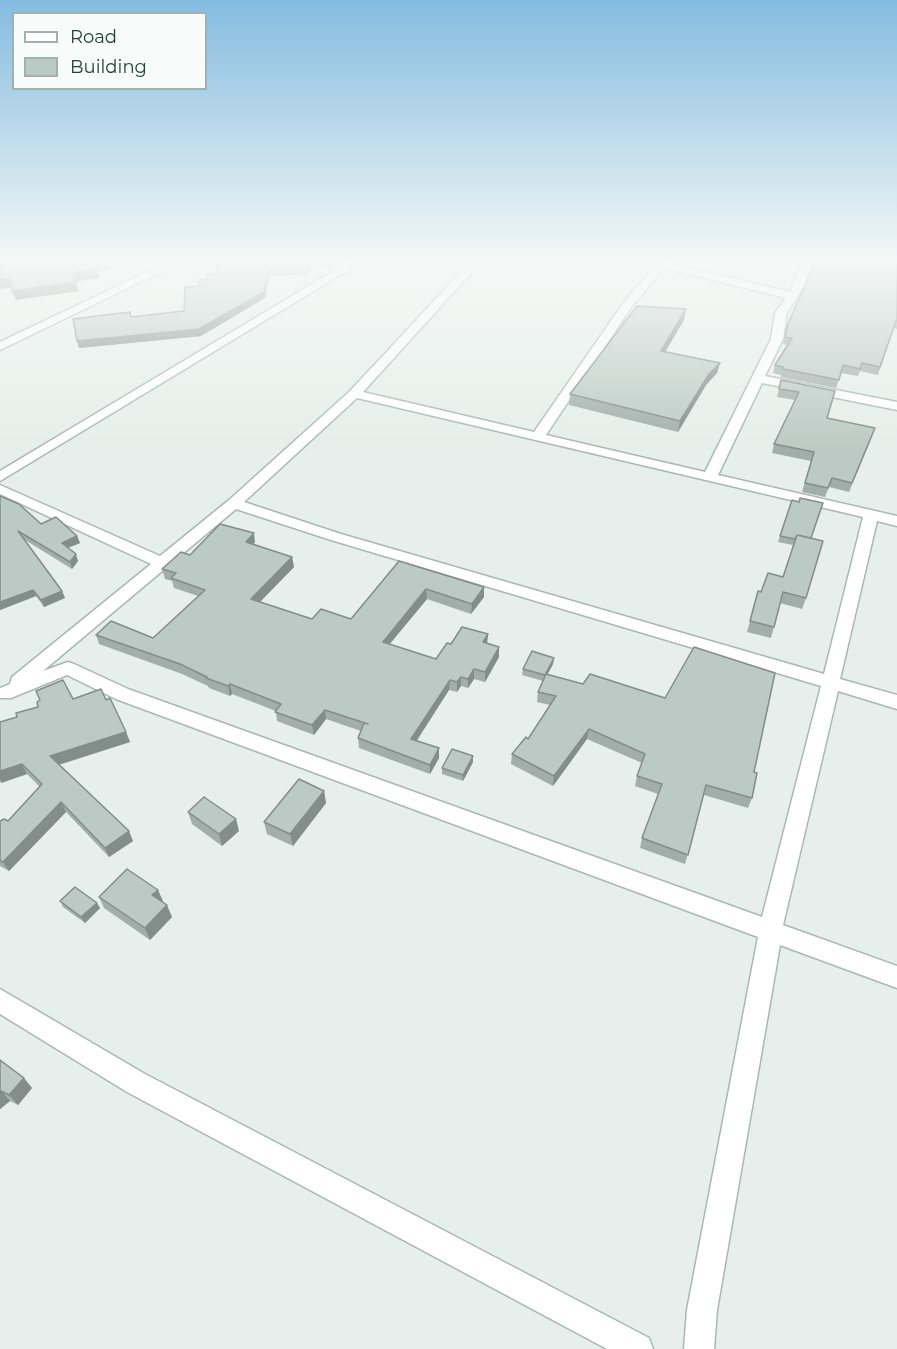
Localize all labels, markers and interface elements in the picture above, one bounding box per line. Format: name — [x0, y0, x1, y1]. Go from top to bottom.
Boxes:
legend — [12, 12, 207, 90]
text: Road — [70, 26, 117, 48]
text: Building — [70, 56, 147, 78]

